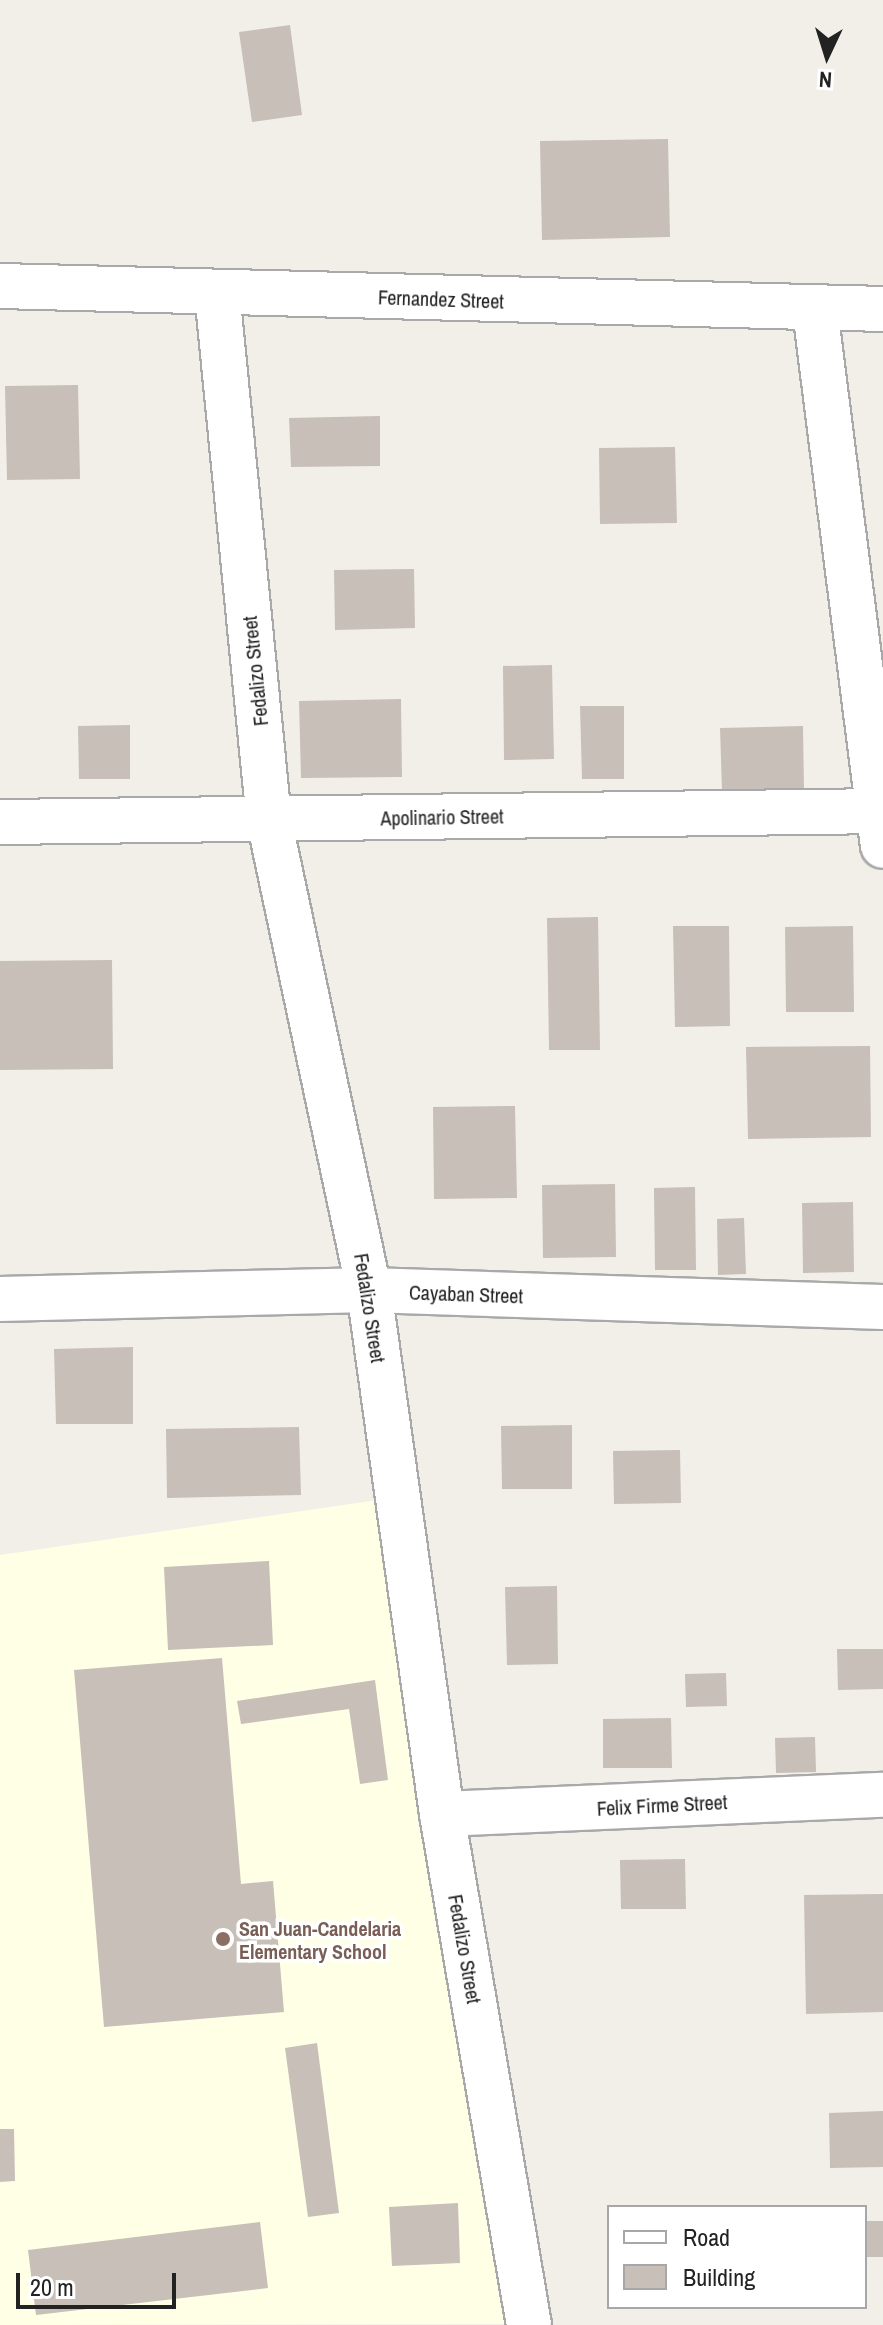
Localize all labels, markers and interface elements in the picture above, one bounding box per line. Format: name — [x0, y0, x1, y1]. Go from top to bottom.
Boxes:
north arrow — [787, 16, 867, 96]
text: N — [818, 65, 833, 95]
street label: Fernandez Street — [378, 285, 504, 313]
street label: Fedalizo Street — [237, 615, 273, 727]
street label: Apolinario Street — [380, 804, 504, 830]
street label: Fedalizo Street — [350, 1252, 390, 1364]
street label: Cayaban Street — [409, 1280, 523, 1308]
street label: Felix Firme Street — [596, 1790, 728, 1820]
street label: Fedalizo Street — [444, 1893, 486, 2005]
place label: San Juan-Candelaria Elementary School — [239, 1916, 401, 1963]
marker: San Juan-Candelaria Elementary School — [214, 1930, 232, 1948]
legend — [607, 2205, 867, 2309]
text: Road — [683, 2221, 730, 2253]
scale bar — [20, 2257, 180, 2307]
text: Building — [683, 2261, 755, 2293]
text: 20 m — [30, 2271, 74, 2303]

